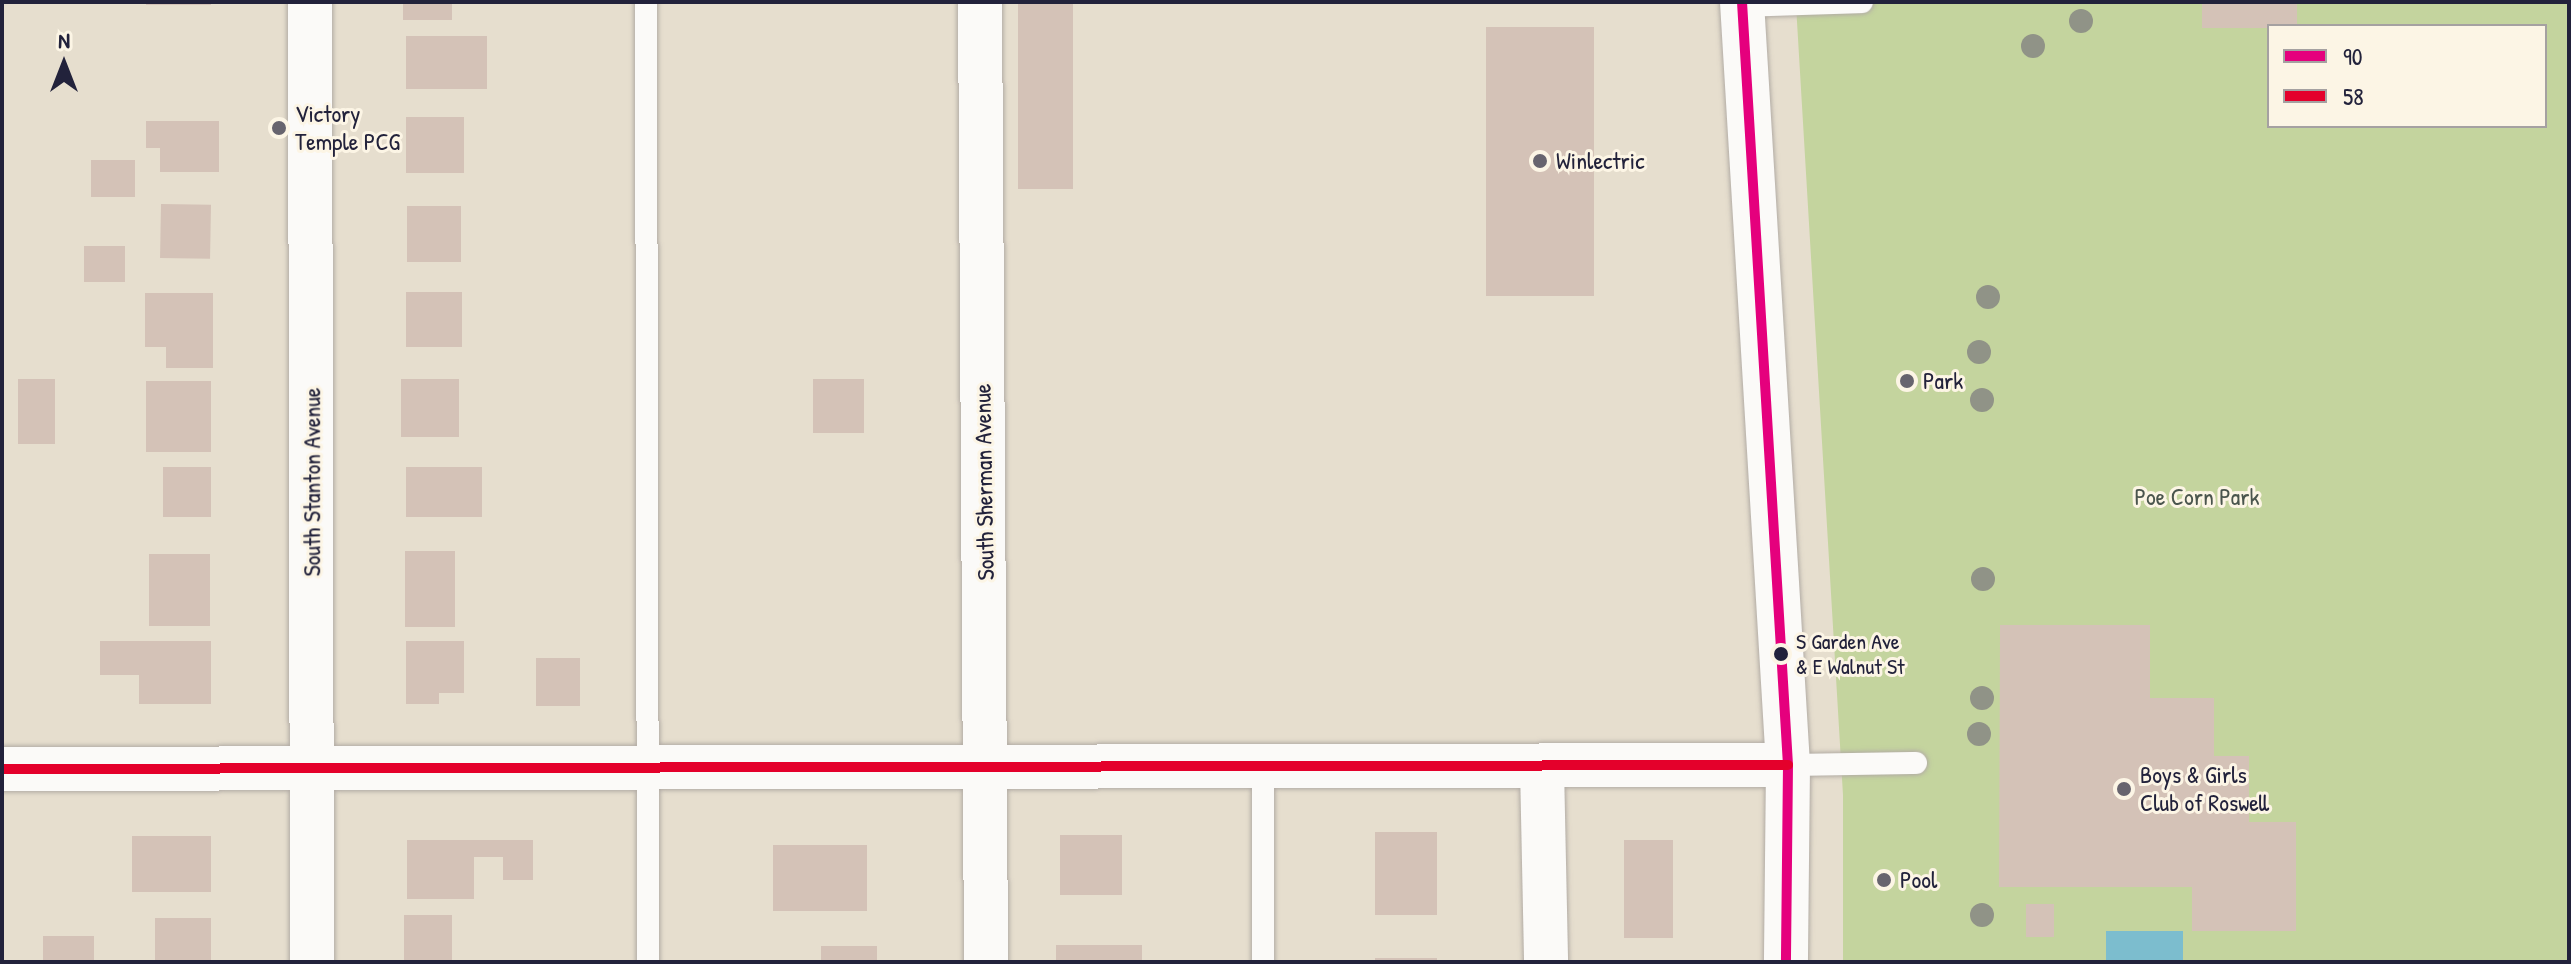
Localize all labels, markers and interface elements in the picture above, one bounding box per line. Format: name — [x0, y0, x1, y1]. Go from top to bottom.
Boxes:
north arrow — [24, 24, 104, 104]
legend — [2267, 24, 2547, 128]
text: N — [58, 25, 70, 55]
text: 90 — [2343, 40, 2363, 72]
text: 58 — [2343, 80, 2364, 112]
place label: Victory Temple PCG — [295, 100, 400, 156]
marker: Victory Temple PCG — [270, 119, 288, 137]
place label: Winlectric — [1556, 147, 1644, 175]
marker: Winlectric — [1531, 152, 1549, 170]
place label: Park — [1923, 367, 1963, 395]
marker: Park — [1898, 372, 1916, 390]
street label: South Sherman Avenue — [968, 383, 1000, 581]
street label: South Stanton Avenue — [298, 388, 326, 576]
park label: Poe Corn Park — [2135, 483, 2259, 511]
place label: S Garden Ave & E Walnut St — [1796, 628, 1905, 680]
marker: S Garden Ave & E Walnut St — [1773, 646, 1789, 662]
place label: Boys & Girls Club of Roswell — [2140, 761, 2269, 817]
marker: Boys & Girls Club of Roswell — [2115, 780, 2133, 798]
place label: Pool — [1900, 866, 1937, 894]
marker: Pool — [1875, 871, 1893, 889]

